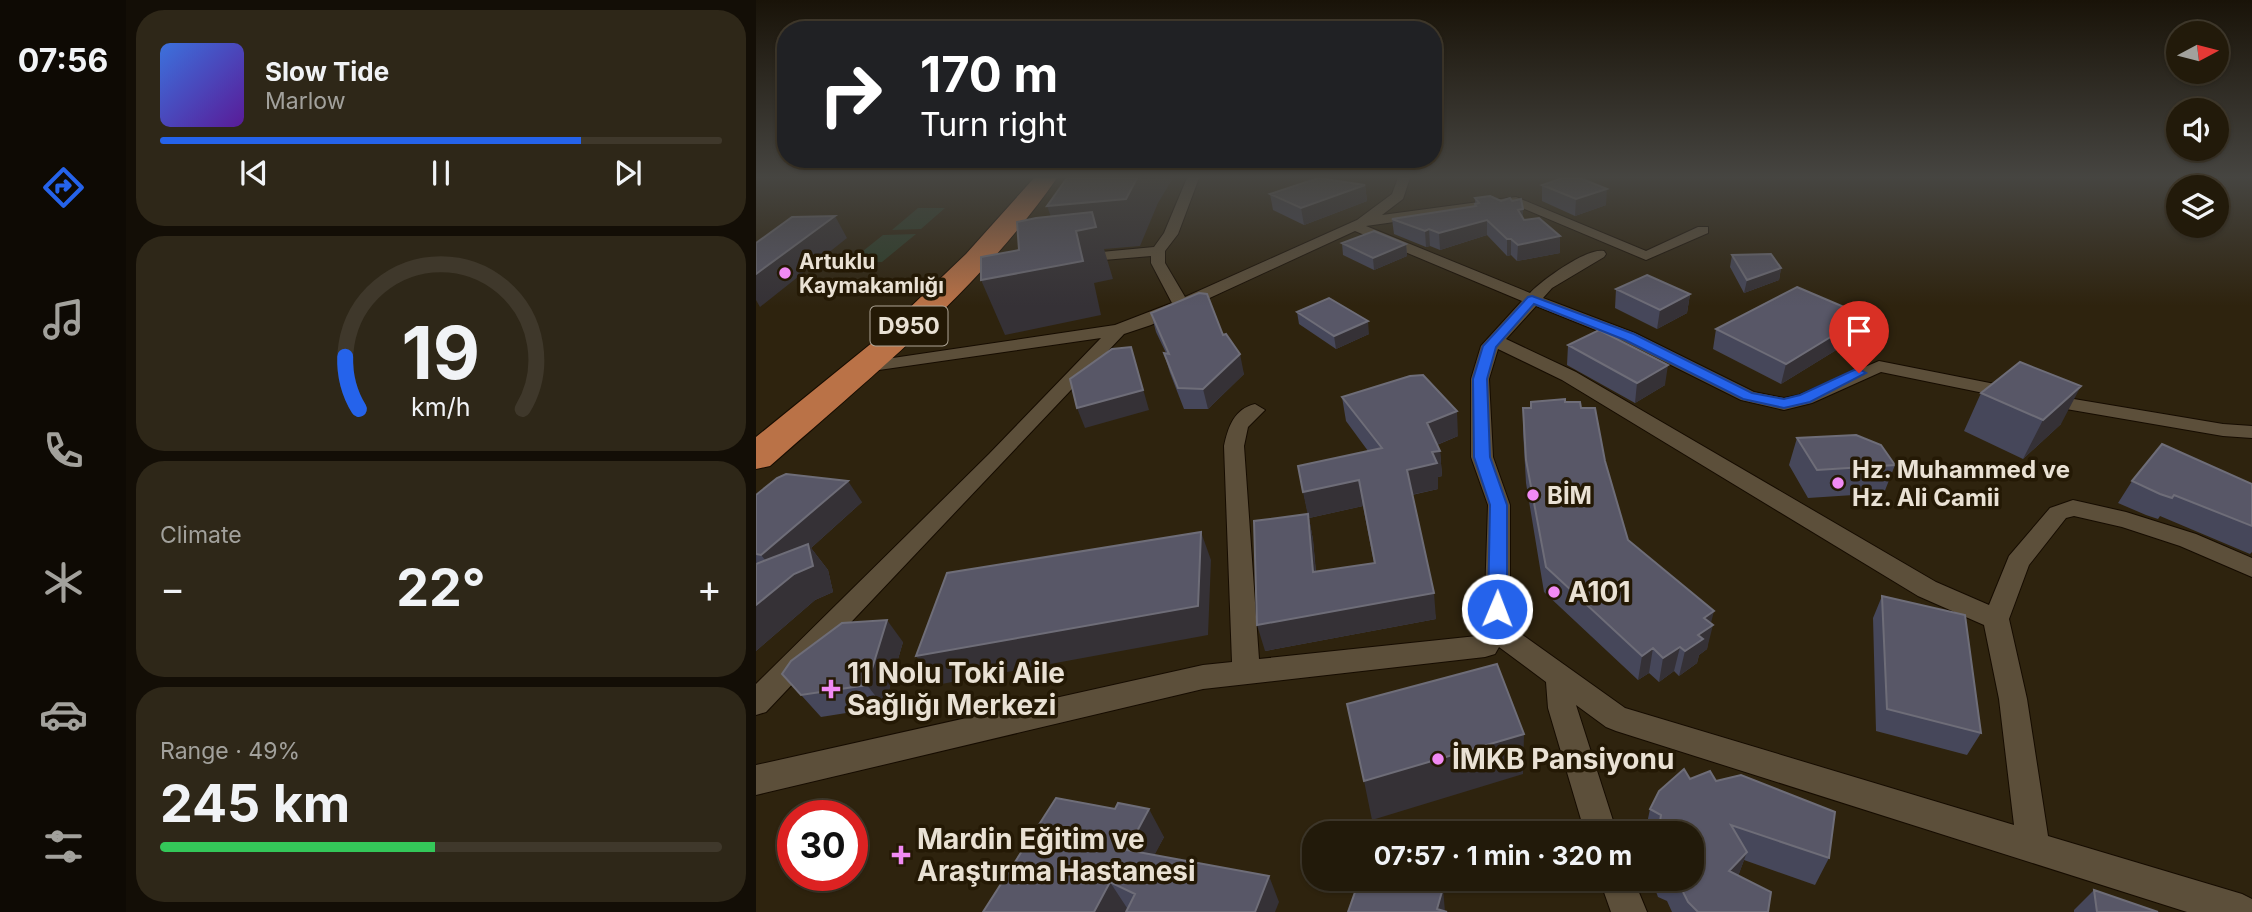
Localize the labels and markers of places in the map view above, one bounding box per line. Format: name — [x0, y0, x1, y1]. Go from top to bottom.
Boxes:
place label: Artuklu Kaymakamlığı — [799, 249, 944, 298]
marker: Artuklu Kaymakamlığı — [777, 265, 793, 281]
pin — [1829, 301, 1889, 373]
place label: Hz. Muhammed ve Hz. Ali Camii — [1852, 455, 2070, 512]
marker: Hz. Muhammed ve Hz. Ali Camii — [1830, 475, 1846, 491]
place label: BİM — [1547, 480, 1592, 510]
marker: BİM — [1525, 487, 1541, 503]
place label: A101 — [1568, 575, 1631, 609]
marker: A101 — [1546, 584, 1562, 600]
place label: 11 Nolu Toki Aile Sağlığı Merkezi — [847, 656, 1065, 722]
marker: 11 Nolu Toki Aile Sağlığı Merkezi — [821, 679, 841, 699]
place label: İMKB Pansiyonu — [1452, 741, 1674, 776]
marker: İMKB Pansiyonu — [1430, 751, 1446, 767]
place label: Mardin Eğitim ve Araştırma Hastanesi — [917, 822, 1196, 888]
marker: Mardin Eğitim ve Araştırma Hastanesi — [891, 845, 911, 865]

